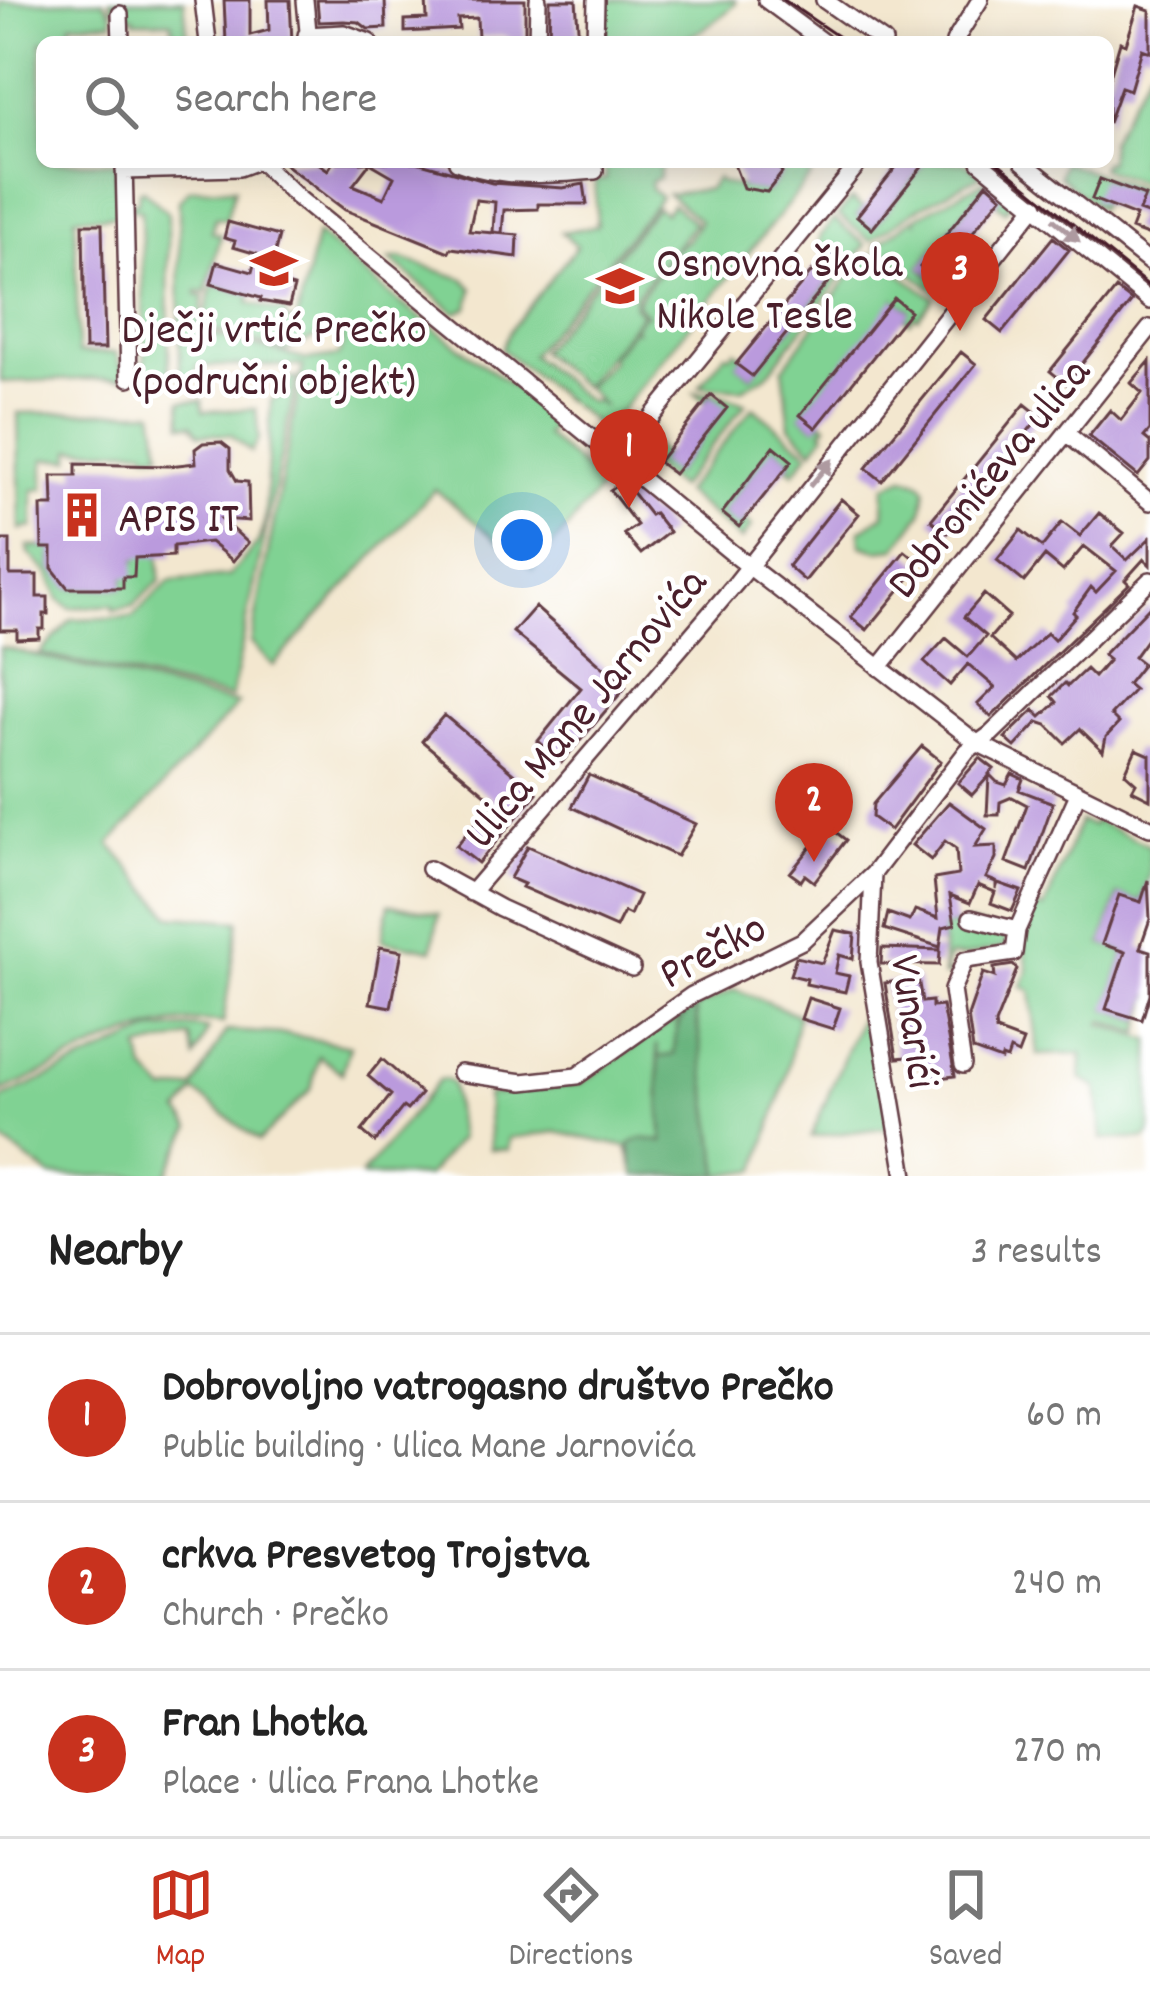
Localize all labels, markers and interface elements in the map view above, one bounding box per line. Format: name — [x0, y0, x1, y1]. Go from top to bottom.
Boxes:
search box — [36, 36, 1114, 168]
icon: search — [78, 69, 144, 135]
text: Search here — [174, 70, 377, 134]
one-way arrow — [1051, 217, 1081, 243]
pin: 3 — [921, 232, 999, 331]
place label: Osnovna škola Nikole Tesle — [656, 235, 903, 351]
school or university icon: Dječji vrtić Prečko (područni objekt) — [249, 243, 299, 293]
school or university icon: Osnovna škola Nikole Tesle — [595, 261, 645, 311]
place label: Dječji vrtić Prečko (područni objekt) — [121, 301, 427, 417]
street label: Dobronićeva ulica — [874, 345, 1109, 615]
pin: 1 — [590, 409, 668, 508]
one-way arrow — [808, 458, 834, 488]
building icon: APIS IT — [57, 490, 107, 540]
place label: APIS IT — [118, 490, 239, 554]
your location — [492, 510, 552, 570]
street label: Ulica Mane Jarnovića — [451, 555, 726, 865]
pin: 2 — [775, 763, 853, 862]
street label: Prečko — [649, 899, 779, 1009]
street label: Vunarići — [869, 951, 951, 1093]
text: Nearby — [48, 1218, 181, 1290]
text: 3 results — [971, 1227, 1102, 1282]
text: Dobrovoljno vatrogasno društvo Prečko — [162, 1358, 834, 1422]
text: 1 — [83, 1390, 91, 1445]
text: 60 m — [1026, 1390, 1102, 1445]
text: Public building · Ulica Mane Jarnovića — [162, 1422, 695, 1477]
text: crkva Presvetog Trojstva — [162, 1526, 588, 1590]
text: 2 — [78, 1558, 96, 1613]
text: 240 m — [1012, 1558, 1102, 1613]
text: Church · Prečko — [162, 1590, 389, 1645]
text: Fran Lhotka — [162, 1694, 366, 1758]
text: 3 — [78, 1726, 96, 1781]
text: 270 m — [1013, 1726, 1102, 1781]
text: Place · Ulica Frana Lhotke — [162, 1758, 539, 1813]
tab: Map — [148, 1862, 214, 1981]
tab: Directions — [509, 1862, 634, 1981]
tab: Saved — [929, 1862, 1002, 1981]

